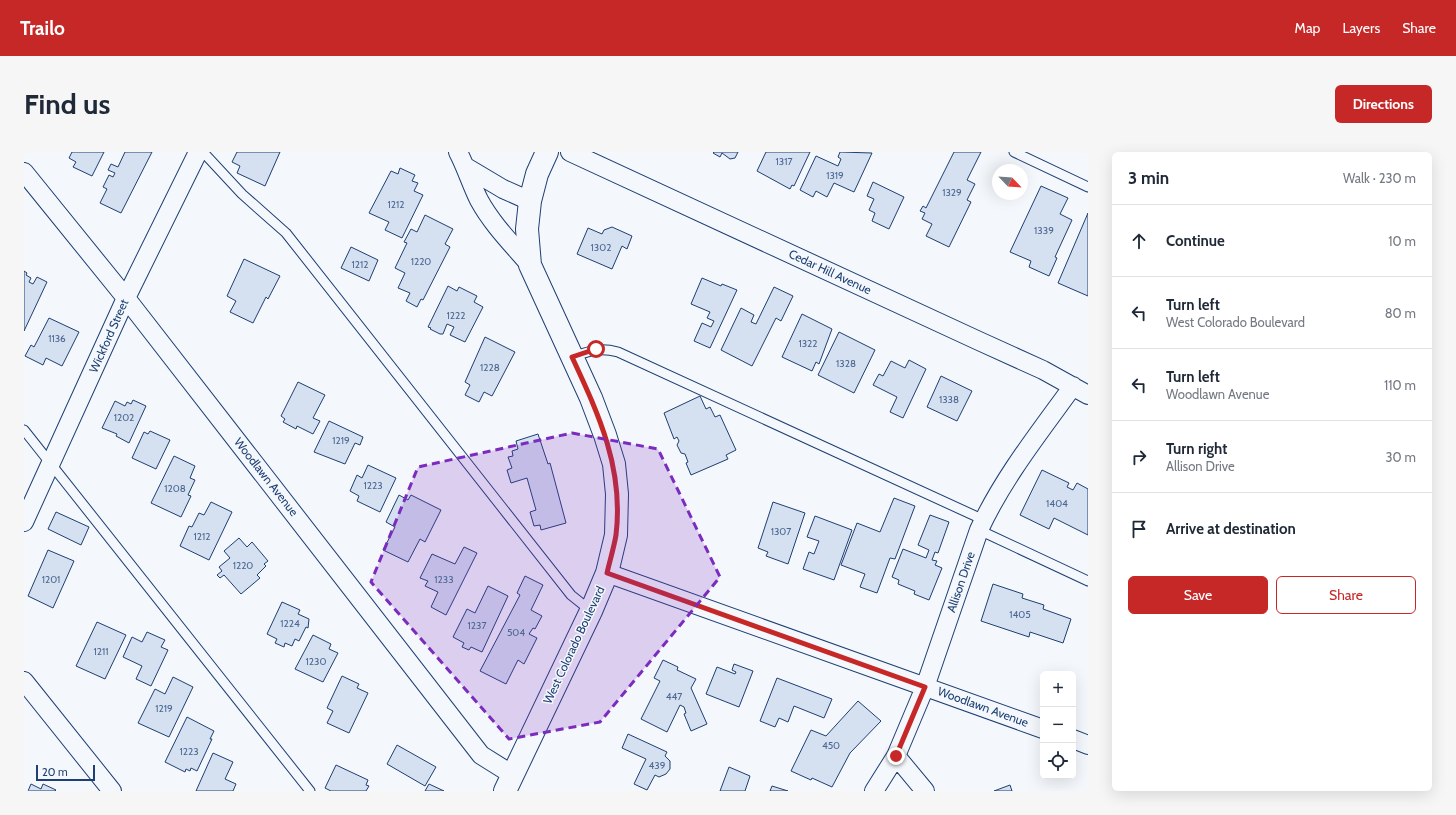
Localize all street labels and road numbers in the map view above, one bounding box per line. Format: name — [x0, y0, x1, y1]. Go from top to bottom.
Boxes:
street label: Cedar Hill Avenue — [786, 246, 874, 297]
street label: Wickford Street — [86, 297, 131, 375]
street label: Woodlawn Avenue — [231, 435, 302, 519]
street label: Allison Drive — [943, 549, 978, 614]
street label: West Colorado Boulevard — [540, 584, 607, 706]
street label: Woodlawn Avenue — [936, 683, 1031, 730]

